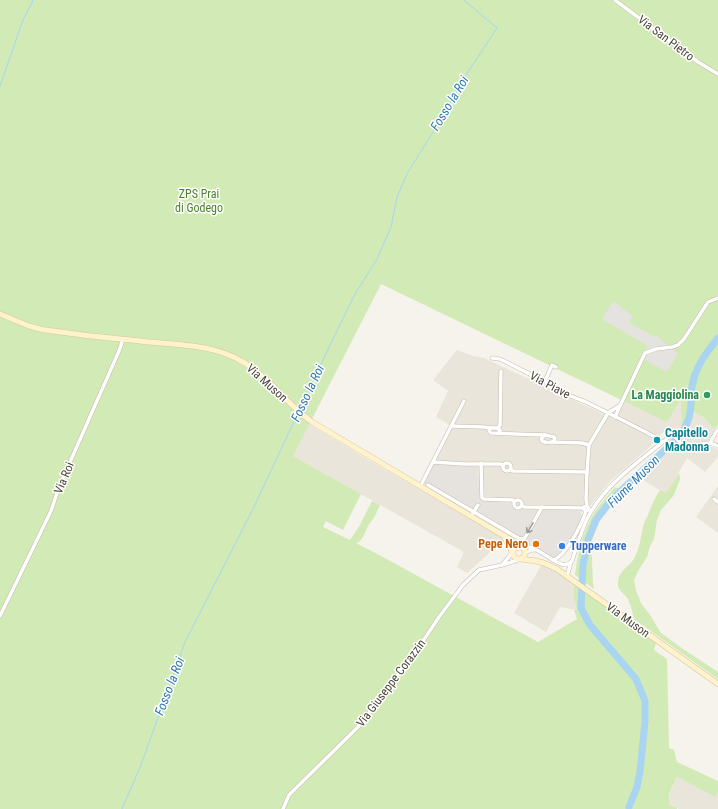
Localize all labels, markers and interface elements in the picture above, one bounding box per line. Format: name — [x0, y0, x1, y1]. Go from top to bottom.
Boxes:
street label: Via San Pietro — [635, 12, 697, 64]
water label: Fosso la Roi — [427, 73, 472, 133]
park label: ZPS Prai di Godego — [175, 187, 223, 215]
street label: Via Muson — [244, 361, 290, 405]
water label: Fosso la Roi — [288, 362, 327, 424]
street label: Via Piave — [527, 369, 573, 402]
place label: La Maggiolina — [631, 388, 699, 402]
marker: La Maggiolina — [702, 390, 712, 400]
place label: Capitello Madonna — [665, 426, 709, 454]
marker: Capitello Madonna — [652, 435, 662, 445]
water label: Fiume Muson — [604, 452, 662, 510]
street label: Via Roi — [51, 460, 77, 496]
one-way arrow — [526, 522, 534, 534]
place label: Pepe Nero — [478, 537, 528, 551]
marker: Pepe Nero — [531, 539, 541, 549]
place label: Tupperware — [570, 539, 627, 553]
marker: Tupperware — [557, 541, 567, 551]
street label: Via Muson — [604, 600, 653, 641]
street label: Via Giuseppe Corazzin — [353, 636, 429, 730]
water label: Fosso la Roi — [152, 655, 187, 717]

